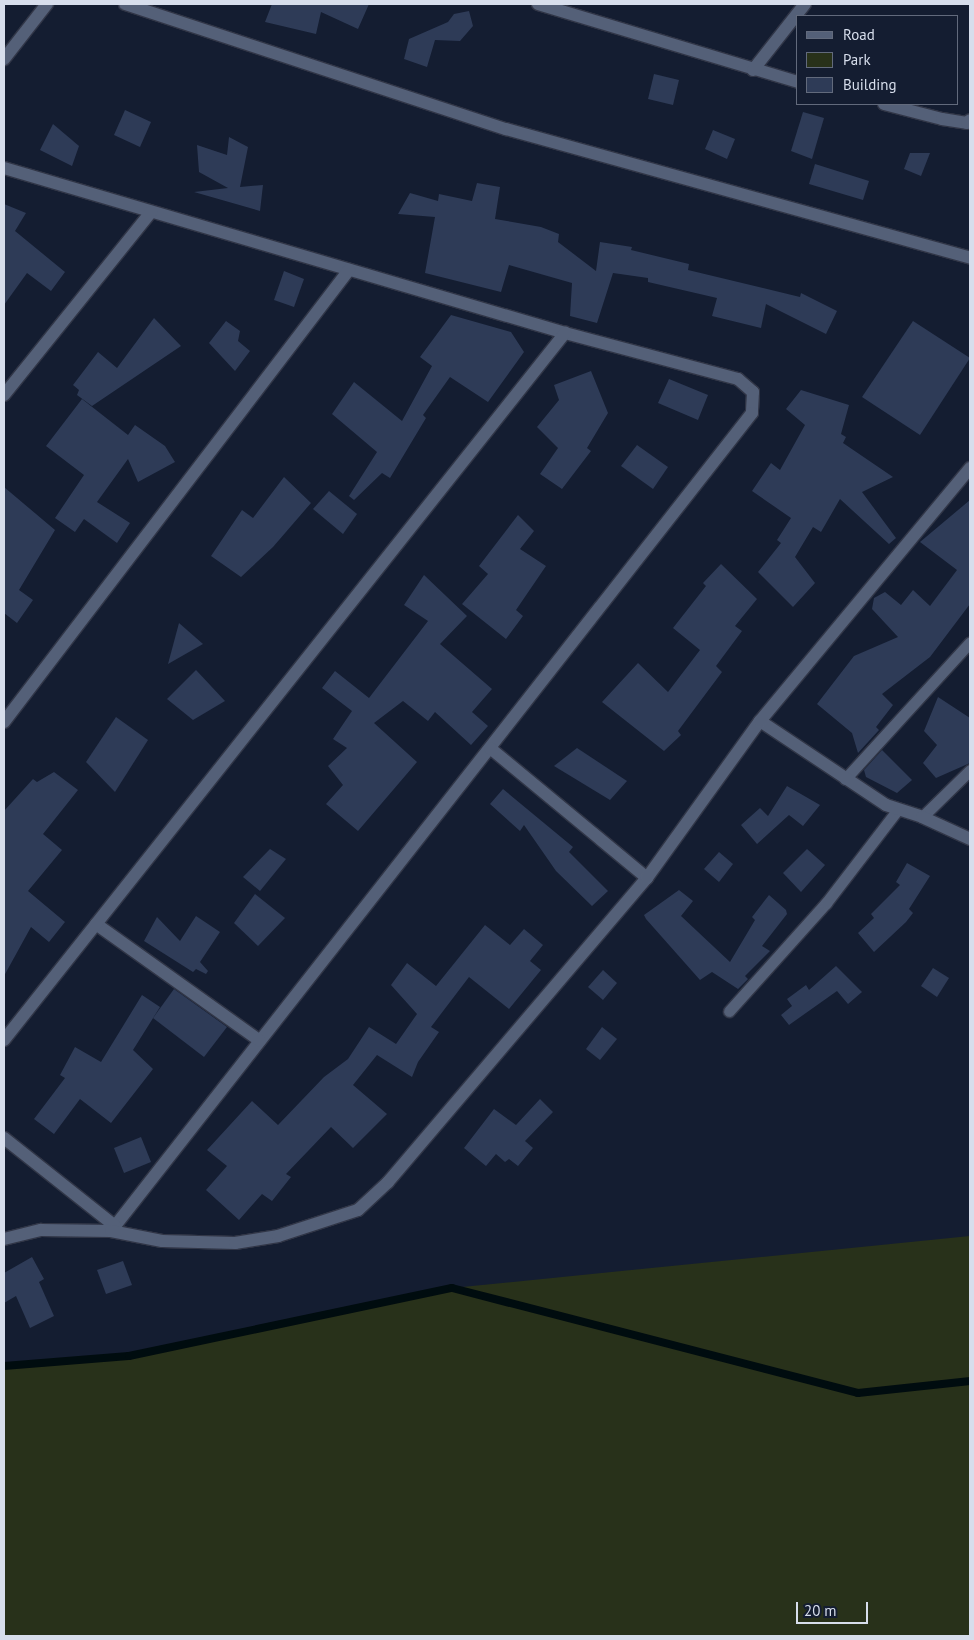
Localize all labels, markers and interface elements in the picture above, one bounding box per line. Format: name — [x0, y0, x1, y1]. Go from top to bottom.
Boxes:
legend — [796, 15, 959, 105]
text: Road — [843, 25, 875, 44]
text: Park — [843, 50, 871, 69]
text: Building — [843, 75, 897, 94]
scale bar — [799, 1592, 872, 1624]
text: 20 m — [804, 1601, 837, 1620]

